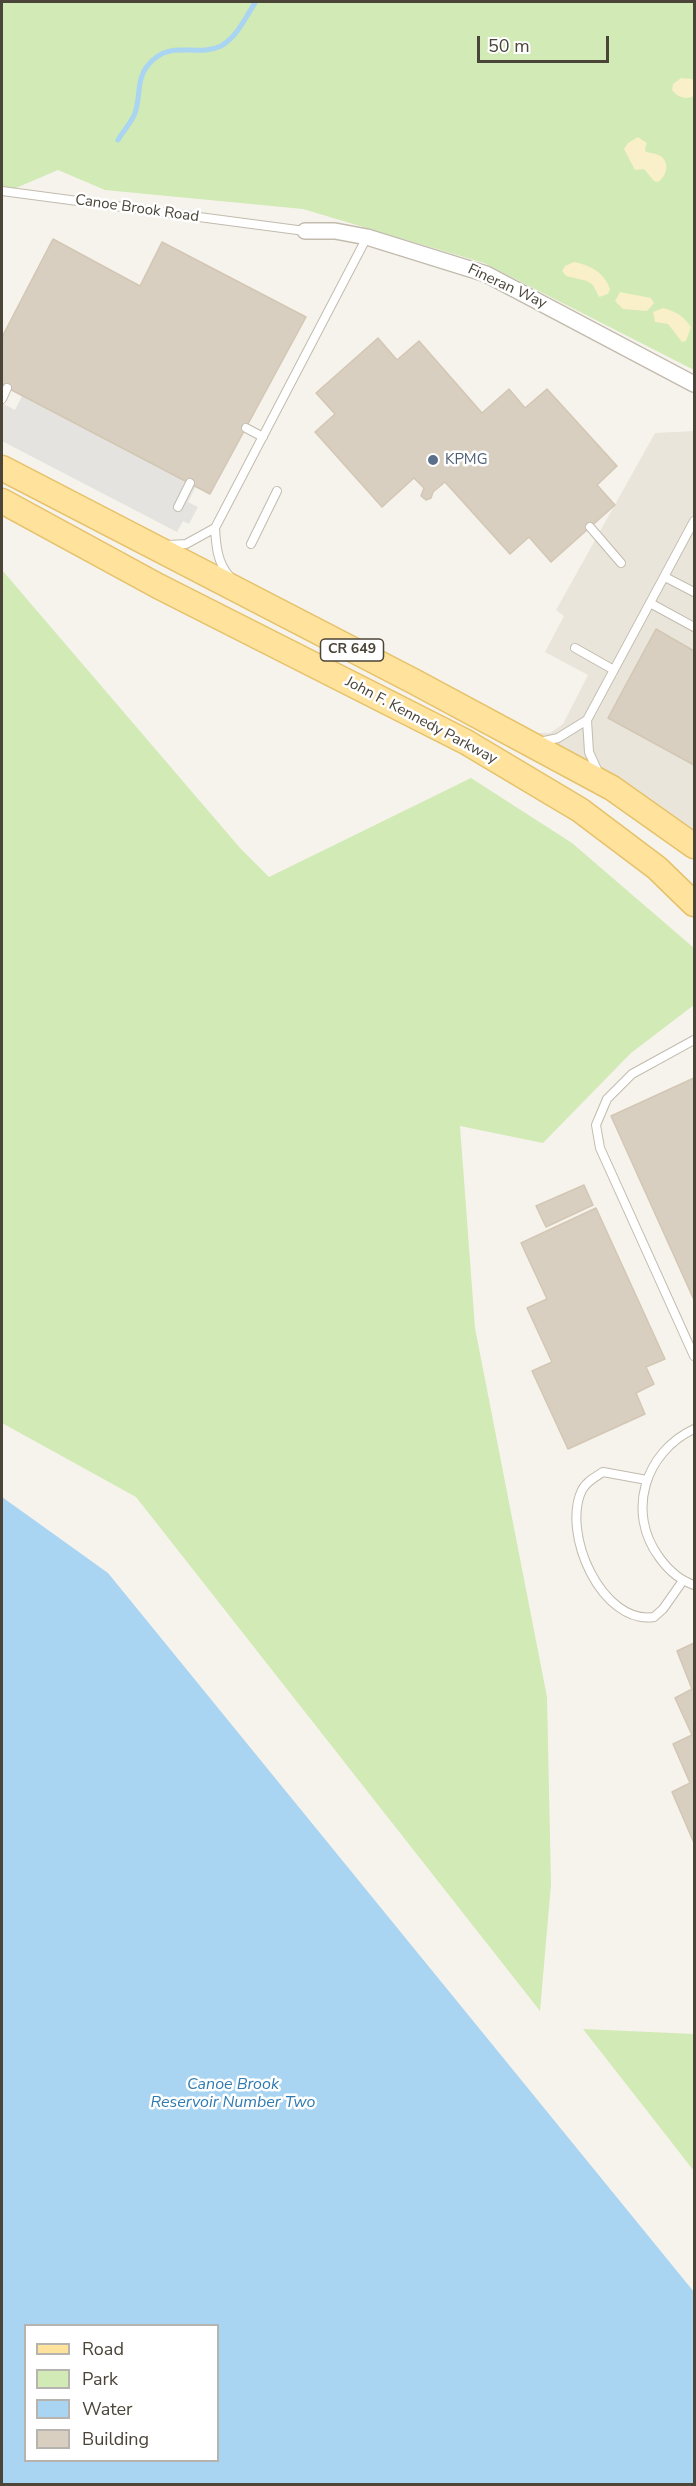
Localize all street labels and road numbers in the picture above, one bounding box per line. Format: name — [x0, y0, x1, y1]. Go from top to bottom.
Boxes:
street label: Canoe Brook Road — [74, 191, 200, 227]
street label: Fineran Way — [465, 261, 549, 313]
road number: CR 649 — [320, 639, 384, 661]
street label: John F. Kennedy Parkway — [342, 673, 500, 769]

